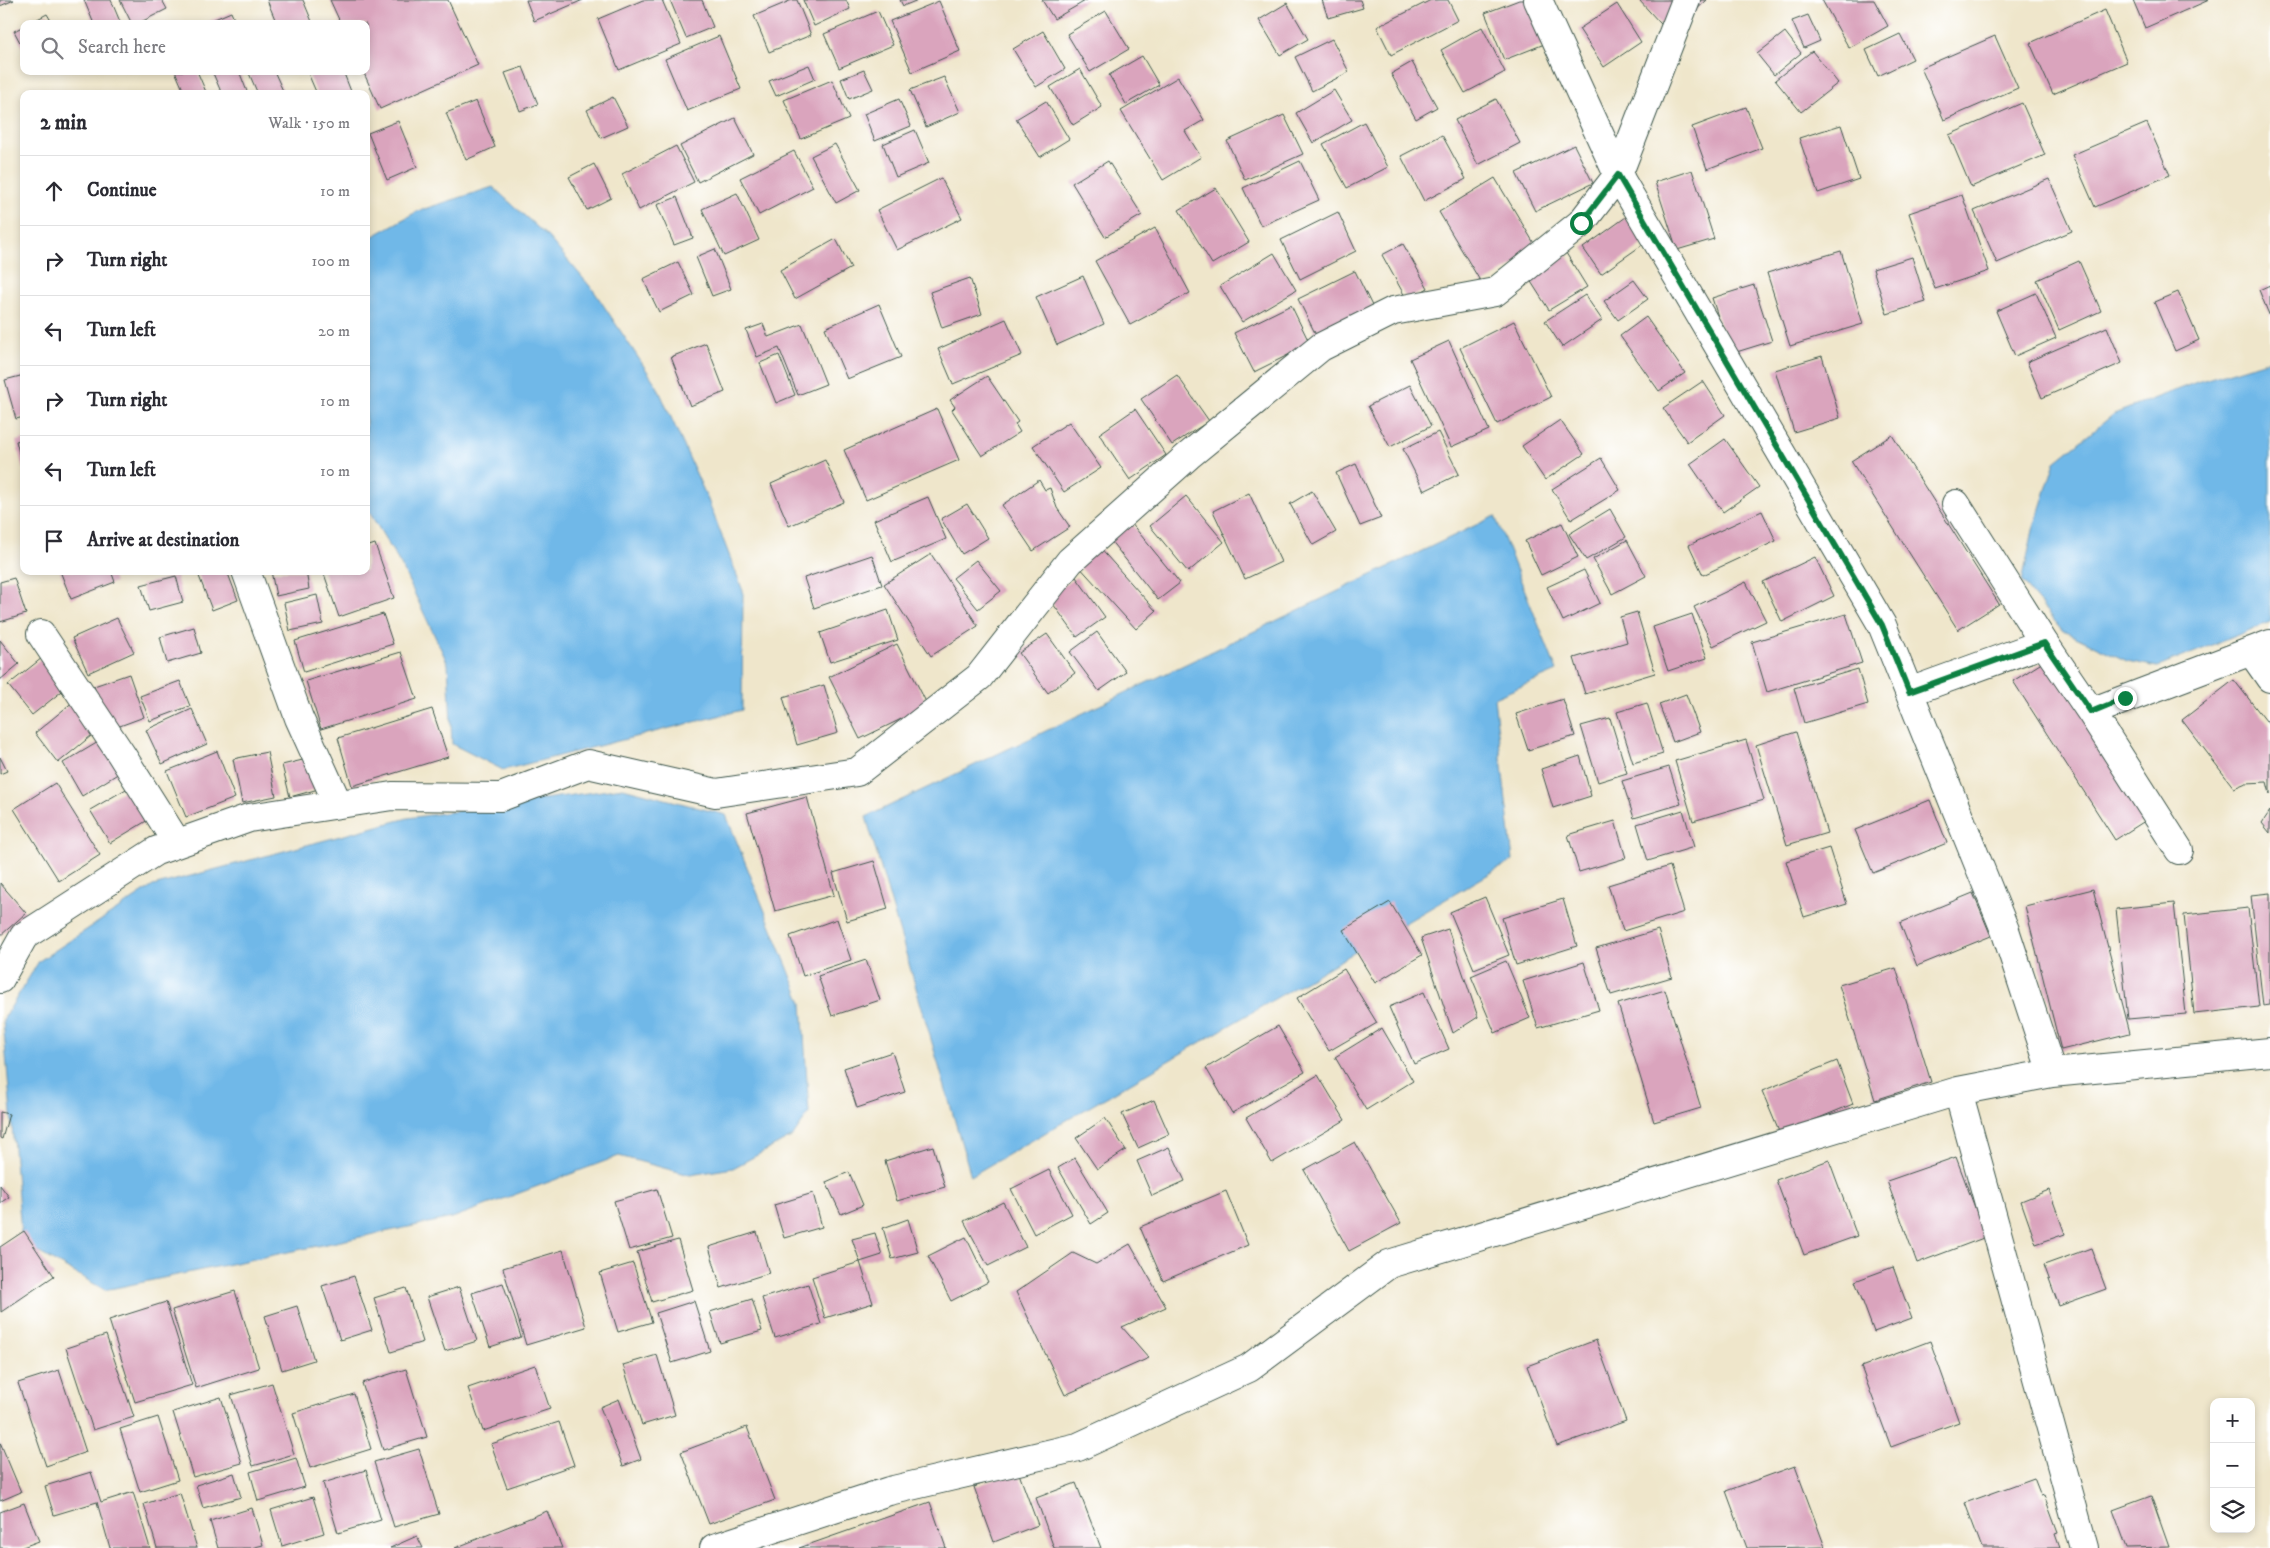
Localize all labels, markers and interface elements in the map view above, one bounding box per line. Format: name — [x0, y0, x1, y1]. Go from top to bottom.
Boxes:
search box — [20, 20, 370, 75]
icon: search — [38, 34, 66, 62]
text: Search here — [78, 36, 166, 59]
text: 2 min — [40, 110, 87, 136]
text: Walk · 150 m — [268, 113, 350, 133]
icon: ahead — [40, 177, 68, 205]
text: Continue — [87, 179, 157, 202]
text: 10 m — [320, 181, 350, 201]
route start — [1570, 212, 1593, 235]
icon: right — [40, 247, 68, 275]
text: Turn right — [87, 249, 167, 272]
text: 100 m — [312, 251, 350, 271]
icon: left — [40, 317, 68, 345]
text: Turn left — [87, 319, 156, 342]
text: 20 m — [318, 321, 350, 341]
icon: right — [40, 387, 68, 415]
text: Turn right — [87, 389, 167, 412]
text: 10 m — [320, 391, 350, 411]
icon: left — [40, 457, 68, 485]
text: Turn left — [87, 459, 156, 482]
text: 10 m — [320, 461, 350, 481]
icon: arrive — [40, 527, 68, 555]
text: Arrive at destination — [87, 529, 239, 552]
route end — [2114, 687, 2137, 710]
map controls — [2210, 1398, 2255, 1533]
button: + — [2210, 1398, 2255, 1443]
button: − — [2210, 1443, 2255, 1488]
button: layers — [2210, 1488, 2255, 1533]

